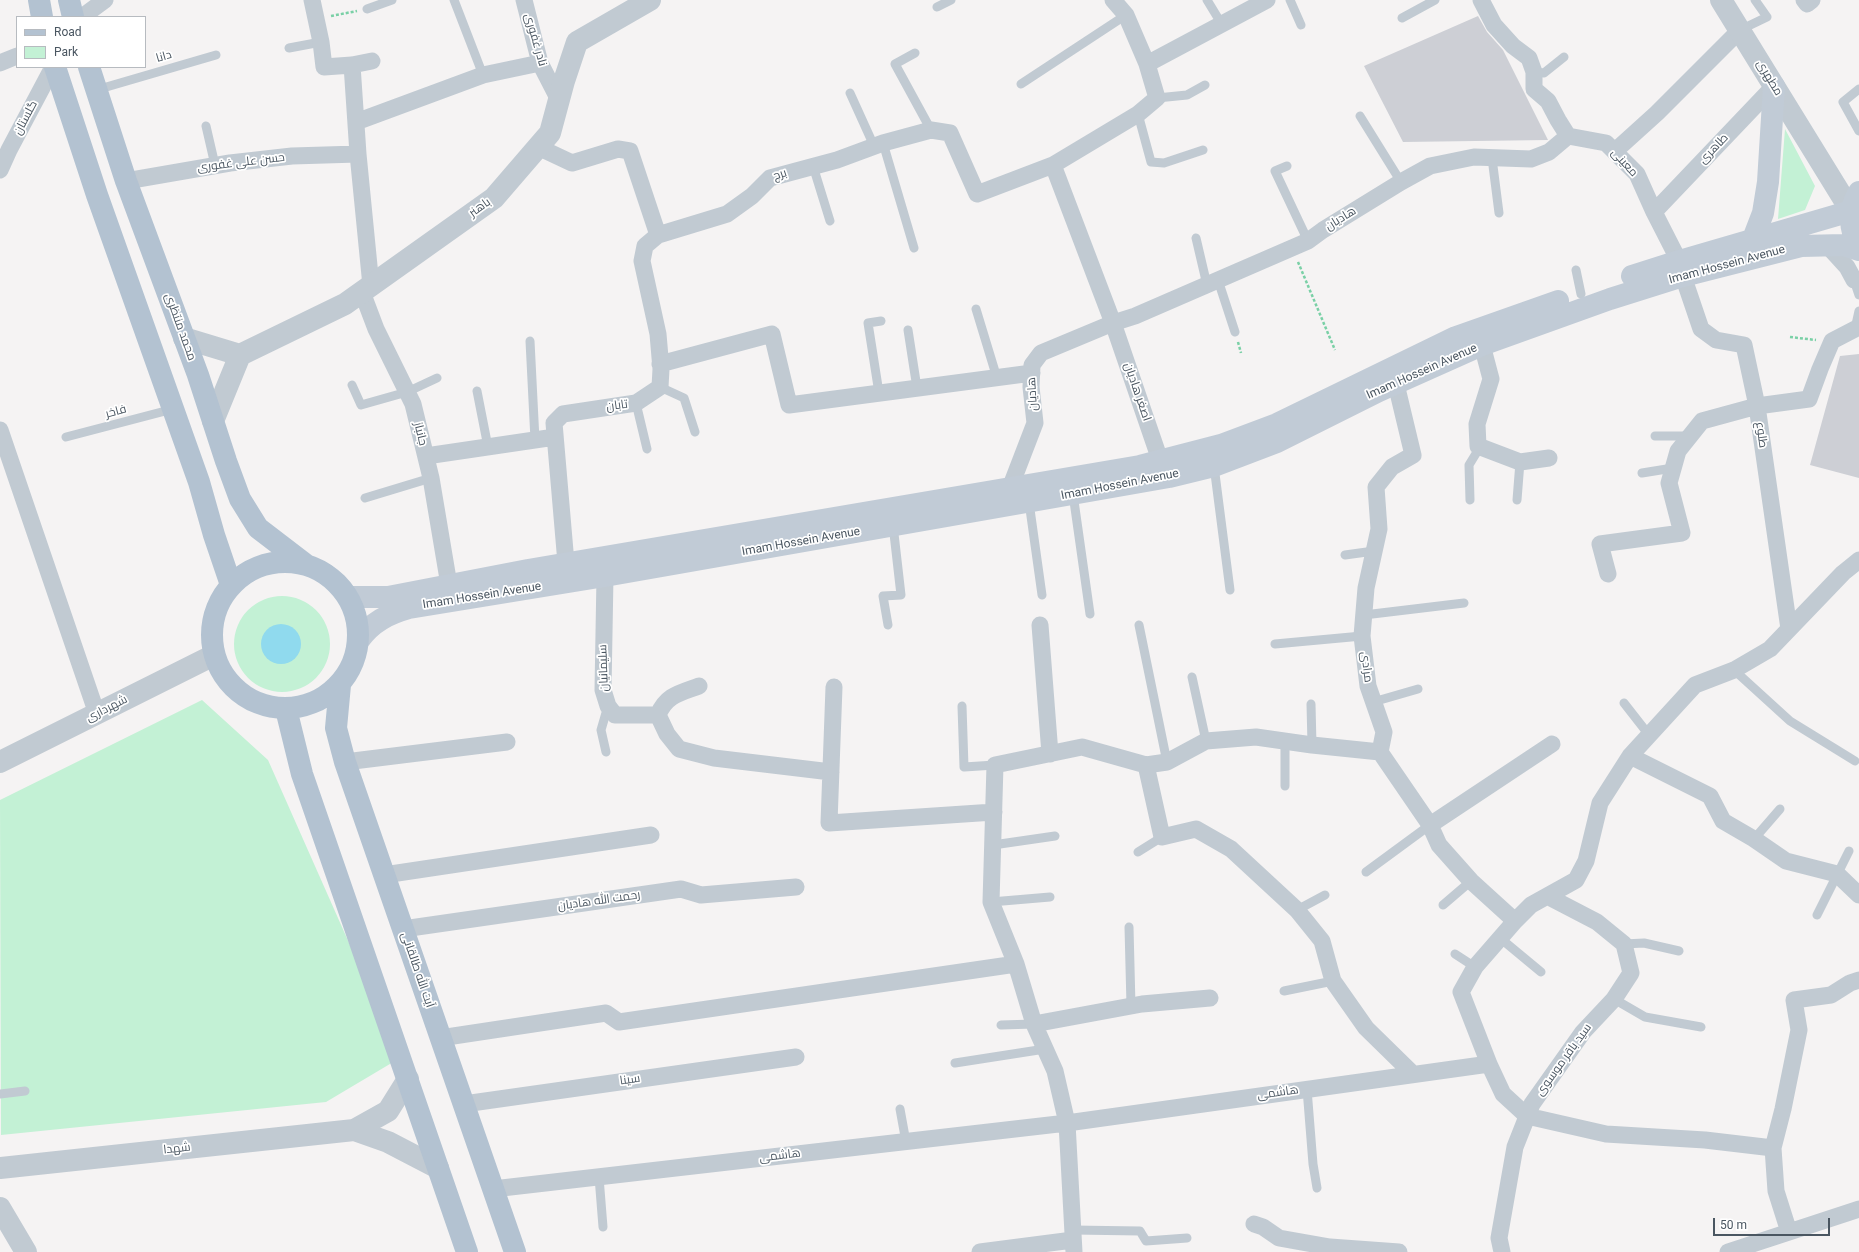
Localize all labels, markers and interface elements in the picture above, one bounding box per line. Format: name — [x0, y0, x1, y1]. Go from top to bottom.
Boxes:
street label: نادر غفوری — [521, 12, 549, 68]
legend — [16, 16, 146, 68]
text: Road — [54, 25, 82, 39]
text: Park — [54, 45, 78, 59]
street label: دانا — [154, 48, 174, 66]
street label: مطهری — [1753, 58, 1785, 98]
street label: گلستان — [11, 98, 41, 138]
street label: طاهری — [1696, 131, 1732, 167]
street label: معینی — [1608, 146, 1640, 180]
street label: حسن علی غفوری — [196, 150, 286, 176]
street label: برج — [771, 166, 789, 184]
street label: باهنر — [466, 195, 494, 221]
street label: هادیان — [1323, 204, 1359, 234]
street label: Imam Hossein Avenue — [1667, 243, 1787, 287]
street label: محمد منتظری — [161, 291, 199, 363]
street label: Imam Hossein Avenue — [1364, 341, 1480, 403]
street label: اصغر هادیان — [1120, 361, 1154, 423]
street label: هادیان — [1025, 377, 1041, 411]
street label: تابان — [605, 397, 629, 415]
street label: فاخر — [104, 402, 128, 422]
street label: جانباز — [410, 421, 430, 447]
street label: طلوع — [1752, 421, 1770, 449]
street label: Imam Hossein Avenue — [1060, 467, 1180, 503]
street label: Imam Hossein Avenue — [741, 525, 861, 559]
street label: Imam Hossein Avenue — [422, 580, 542, 612]
street label: سلیمانیان — [596, 644, 612, 692]
street label: مرادی — [1357, 651, 1375, 683]
street label: شهرداری — [84, 693, 130, 725]
street label: رحمت الله هادیان — [557, 888, 641, 914]
street label: آیت الله طالقانی — [397, 930, 437, 1010]
street label: سید باقر موسوی — [1533, 1021, 1595, 1099]
street label: سینا — [619, 1071, 641, 1089]
street label: هاشمی — [1256, 1083, 1300, 1103]
street label: شهدا — [163, 1140, 191, 1158]
street label: هاشمی — [758, 1146, 802, 1166]
scale bar — [1715, 1210, 1832, 1236]
text: 50 m — [1720, 1218, 1747, 1232]

